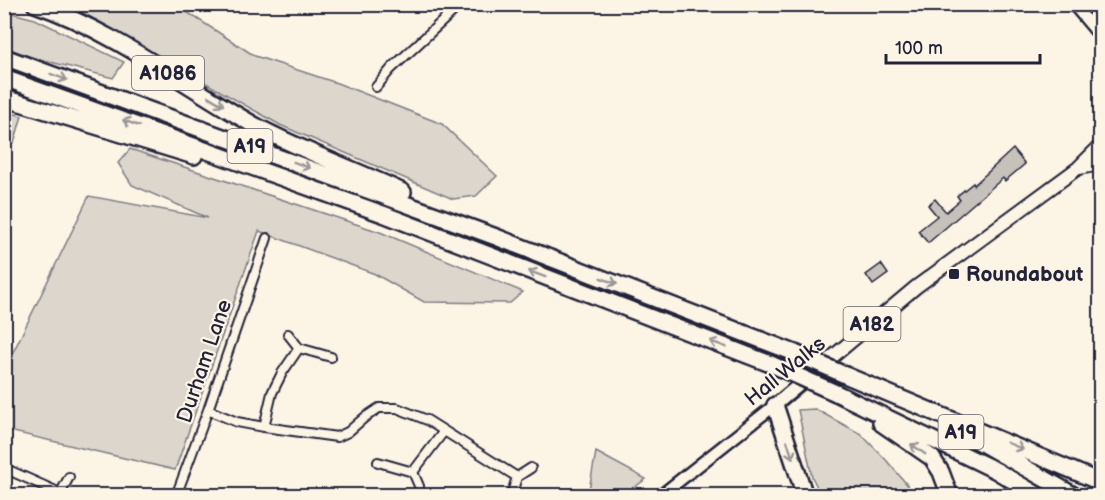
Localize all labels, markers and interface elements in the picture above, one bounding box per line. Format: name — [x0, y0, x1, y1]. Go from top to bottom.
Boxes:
scale bar — [886, 27, 1040, 65]
text: 100 m — [895, 38, 943, 59]
road number: A1086 — [132, 56, 204, 90]
one-way arrow — [50, 72, 68, 83]
one-way arrow — [207, 96, 224, 108]
one-way arrow — [122, 117, 140, 128]
road number: A19 — [228, 129, 272, 163]
one-way arrow — [292, 160, 311, 171]
place label: Roundabout — [966, 262, 1083, 287]
marker: Roundabout — [947, 267, 961, 281]
one-way arrow — [528, 268, 546, 279]
one-way arrow — [599, 276, 618, 287]
street label: Durham Lane — [172, 296, 237, 426]
road number: A182 — [844, 307, 900, 341]
street label: Hall Walks — [740, 331, 831, 412]
one-way arrow — [710, 338, 728, 349]
road number: A19 — [938, 415, 984, 449]
one-way arrow — [785, 440, 796, 459]
one-way arrow — [1005, 441, 1024, 452]
one-way arrow — [911, 443, 927, 455]

